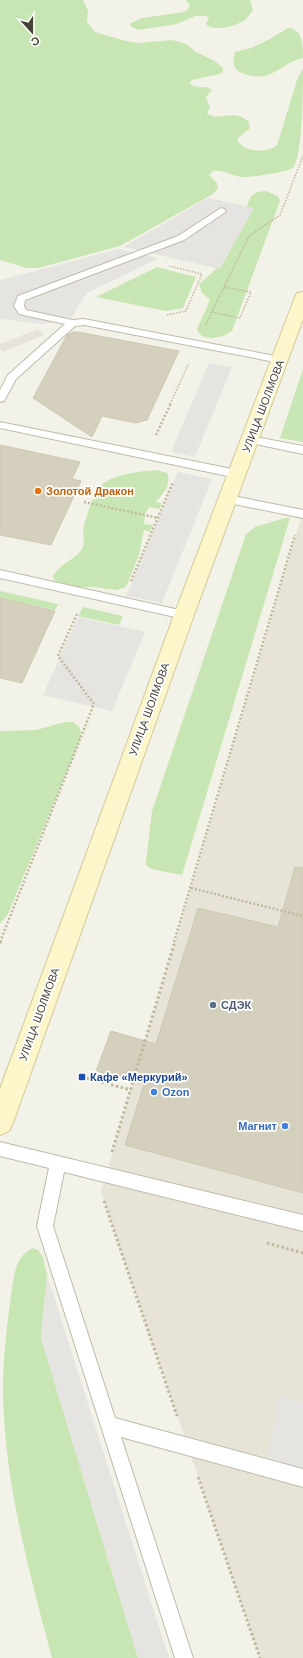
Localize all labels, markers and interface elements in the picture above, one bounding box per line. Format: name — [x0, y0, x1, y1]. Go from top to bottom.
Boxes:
north arrow — [12, 12, 52, 52]
text: С — [30, 34, 41, 48]
street label: УЛИЦА ШОЛМОВА — [240, 357, 286, 454]
place label: Золотой Дракон — [46, 485, 134, 497]
marker: Золотой Дракон — [33, 486, 43, 496]
street label: УЛИЦА ШОЛМОВА — [127, 660, 172, 757]
street label: УЛИЦА ШОЛМОВА — [17, 965, 62, 1062]
place label: СДЭК — [221, 999, 251, 1011]
marker: СДЭК — [208, 1000, 218, 1010]
place label: Кафе «Меркурий» — [90, 1071, 188, 1083]
marker: Кафе «Меркурий» — [77, 1072, 87, 1082]
place label: Ozon — [162, 1086, 190, 1098]
marker: Ozon — [149, 1087, 159, 1097]
place label: Магнит — [238, 1120, 278, 1132]
marker: Магнит — [280, 1121, 290, 1131]

